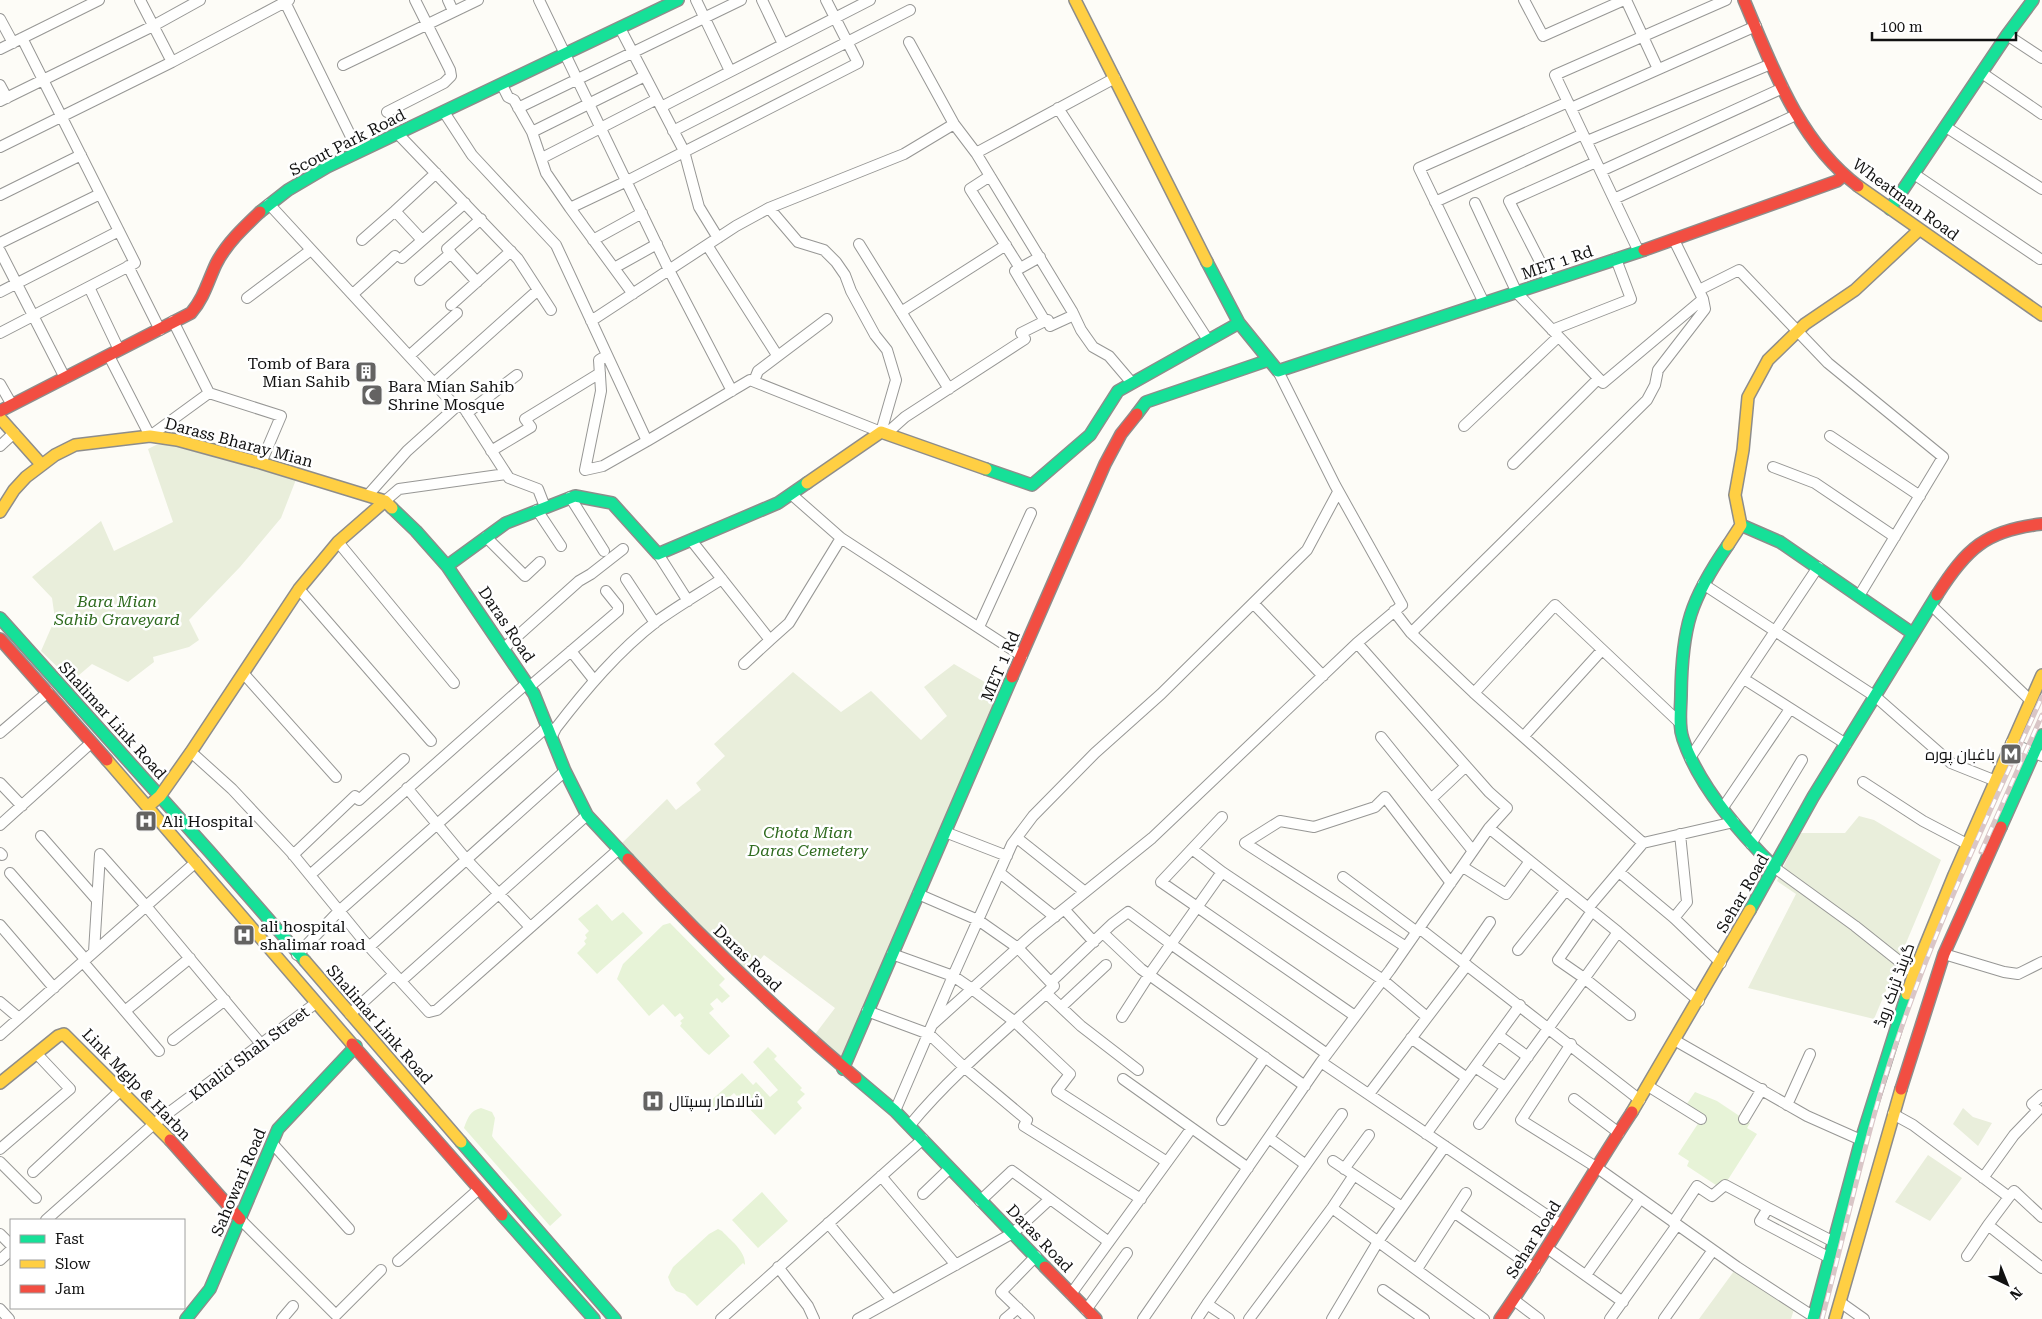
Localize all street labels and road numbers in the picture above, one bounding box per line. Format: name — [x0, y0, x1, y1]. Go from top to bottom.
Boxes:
street label: Scout Park Road — [286, 105, 408, 180]
street label: Wheatman Road — [1849, 154, 1963, 244]
street label: MET 1 Rd — [1519, 241, 1595, 284]
street label: Darass Bharay Mian — [163, 414, 315, 471]
street label: Daras Road — [474, 583, 539, 666]
street label: MET 1 Rd — [977, 628, 1024, 704]
street label: Shalimar Link Road — [55, 658, 170, 783]
street label: Sehar Road — [1712, 850, 1773, 936]
street label: Daras Road — [710, 921, 786, 995]
street label: گرینڈ ٹرنک روڈ — [1870, 940, 1918, 1030]
street label: Shalimar Link Road — [323, 961, 436, 1088]
street label: Khalid Shah Street — [186, 1002, 313, 1104]
street label: Link Mglp & Harbn — [78, 1024, 195, 1144]
street label: Sahowari Road — [207, 1125, 270, 1239]
street label: Sehar Road — [1502, 1197, 1565, 1282]
street label: Daras Road — [1003, 1200, 1077, 1276]

